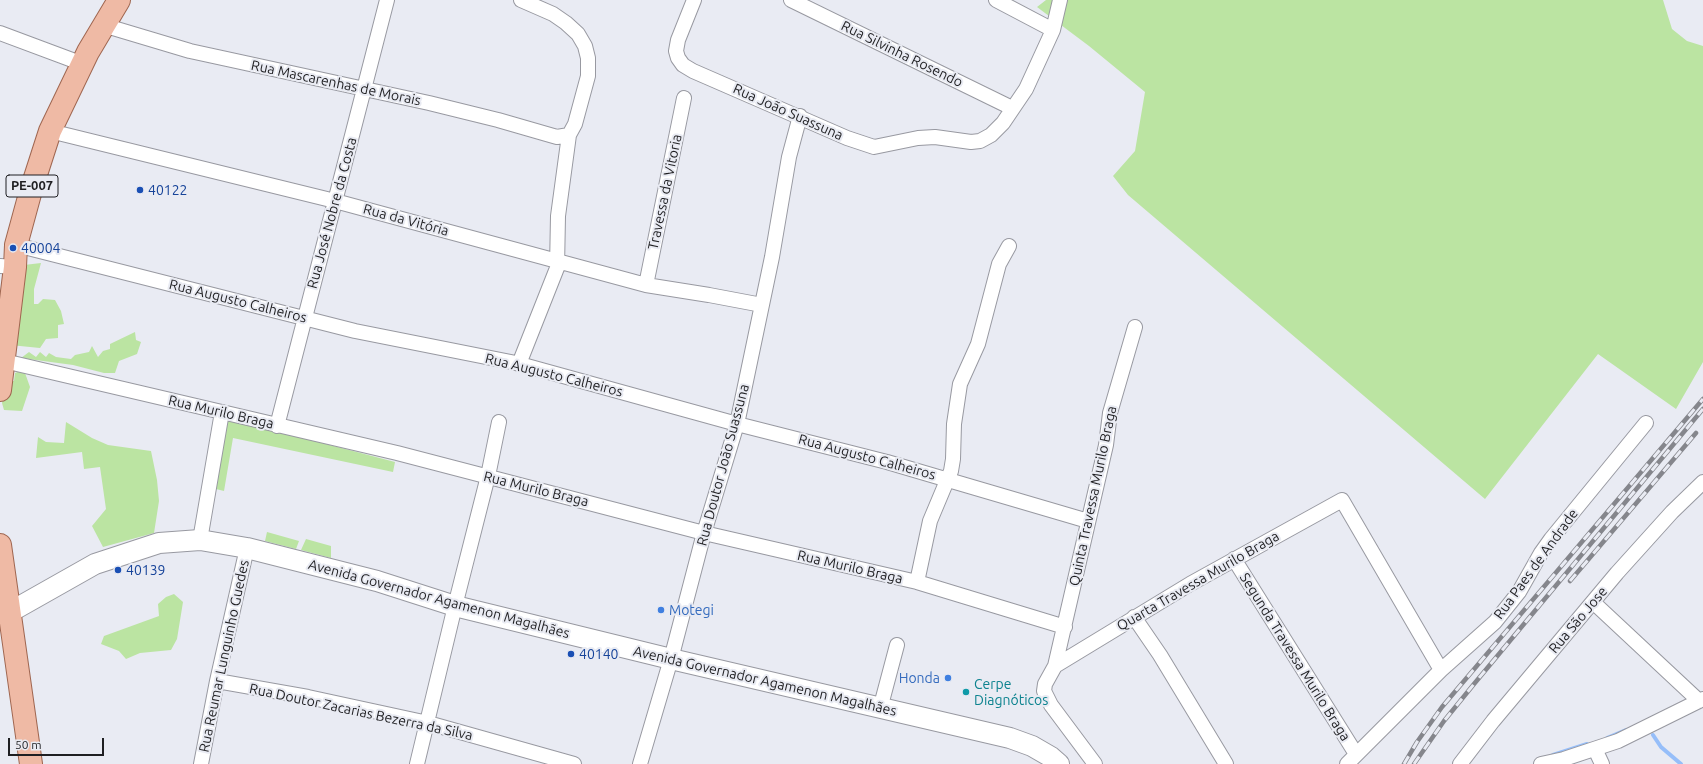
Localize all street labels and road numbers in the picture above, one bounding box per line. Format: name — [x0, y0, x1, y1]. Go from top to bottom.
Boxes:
street label: Rua Silvinha Rosendo — [838, 17, 966, 91]
street label: Rua Mascarenhas de Morais — [250, 57, 422, 109]
street label: Rua João Suassuna — [730, 80, 846, 144]
street label: Travessa da Vitoria — [645, 133, 685, 251]
street label: Rua José Nobre da Costa — [304, 136, 360, 290]
road number: PE-007 — [6, 175, 58, 197]
street label: Rua da Vitória — [361, 200, 451, 240]
street label: Rua Augusto Calheiros — [167, 276, 309, 326]
street label: Rua Augusto Calheiros — [483, 350, 625, 400]
street label: Rua Doutor João Suassuna — [693, 382, 753, 548]
street label: Rua Murilo Braga — [167, 392, 275, 432]
street label: Quinta Travessa Murilo Braga — [1066, 404, 1120, 588]
street label: Rua Augusto Calheiros — [797, 431, 937, 483]
street label: Rua Murilo Braga — [482, 468, 590, 510]
street label: Rua Paes de Andrade — [1490, 506, 1582, 622]
street label: Quarta Travessa Murilo Braga — [1114, 528, 1282, 634]
street label: Rua Murilo Braga — [796, 547, 904, 587]
street label: Avenida Governador Agamenon Magalhães — [307, 556, 571, 642]
street label: Rua Reumar Lunguinho Guedes — [195, 558, 253, 754]
street label: Segunda Travessa Murilo Braga — [1236, 570, 1354, 744]
street label: Rua São Jose — [1545, 583, 1611, 657]
street label: Avenida Governador Agamenon Magalhães — [632, 642, 898, 720]
street label: Rua Doutor Zacarias Bezerra da Silva — [248, 680, 474, 744]

